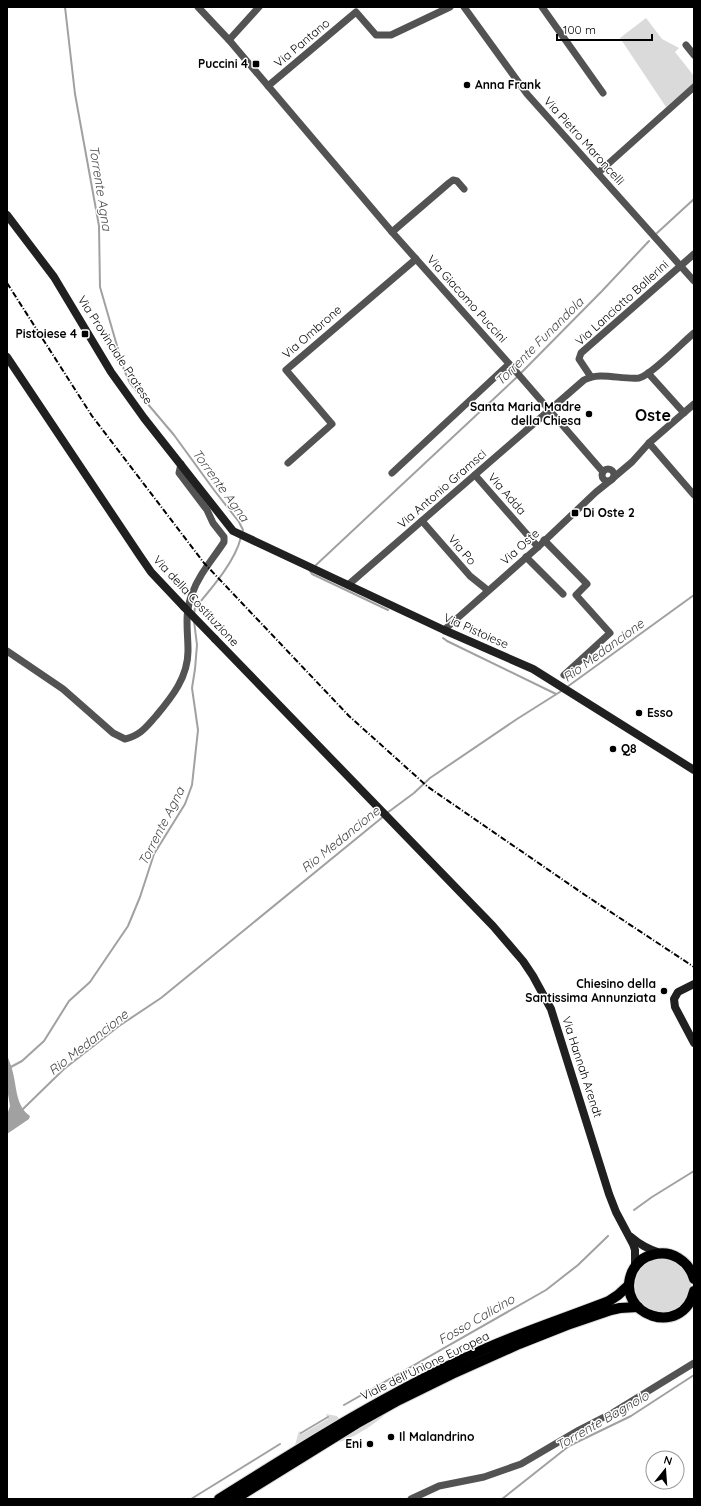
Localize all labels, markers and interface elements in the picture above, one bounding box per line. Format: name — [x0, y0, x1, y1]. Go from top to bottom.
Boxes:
street label: Via Pantano — [271, 15, 333, 70]
scale bar — [557, 16, 652, 42]
text: 100 m — [563, 22, 596, 37]
place label: Puccini 4 — [198, 56, 248, 71]
marker: Puccini 4 — [251, 59, 261, 69]
place label: Anna Frank — [475, 77, 541, 92]
marker: Anna Frank — [462, 80, 472, 90]
street label: Via Pietro Maroncelli — [541, 94, 628, 188]
water label: Torrente Agna — [86, 144, 116, 233]
street label: Via Giacomo Puccini — [424, 252, 511, 346]
street label: Via Lanciotto Ballerini — [572, 257, 671, 348]
street label: Via Provinciale Pratese — [75, 293, 156, 407]
water label: Torrente Funandola — [492, 293, 587, 388]
street label: Via Ombrone — [279, 302, 345, 362]
place label: Pistoiese 4 — [16, 326, 77, 341]
marker: Pistoiese 4 — [80, 329, 90, 339]
place label: Santa Maria Madre della Chiesa — [470, 399, 581, 428]
district label: Oste — [635, 405, 671, 425]
marker: Santa Maria Madre della Chiesa — [584, 409, 594, 419]
water label: Torrente Agna — [189, 446, 253, 525]
street label: Via Antonio Gramsci — [394, 446, 489, 531]
street label: Via Adda — [485, 470, 530, 518]
place label: Di Oste 2 — [583, 505, 635, 520]
marker: Di Oste 2 — [570, 508, 580, 518]
street label: Via Oste — [497, 525, 542, 568]
street label: Via Po — [445, 531, 480, 568]
street label: Via della Costituzione — [150, 552, 242, 649]
street label: Via Pistoiese — [441, 610, 511, 652]
water label: Rio Medancione — [559, 615, 647, 685]
place label: Esso — [647, 705, 673, 720]
marker: Esso — [634, 708, 644, 718]
place label: Q8 — [621, 741, 637, 756]
marker: Q8 — [608, 744, 618, 754]
water label: Torrente Agna — [134, 783, 188, 868]
water label: Rio Medancione — [297, 802, 383, 876]
place label: Chiesino della Santissima Annunziata — [525, 976, 656, 1005]
marker: Chiesino della Santissima Annunziata — [659, 986, 669, 996]
water label: Rio Medancione — [45, 1006, 131, 1078]
street label: Via Hannah Arendt — [559, 1014, 606, 1119]
water label: Fosso Calicino — [435, 1290, 518, 1347]
street label: Viale dell'Unione Europea — [358, 1328, 492, 1403]
water label: Torrente Bagnolo — [553, 1386, 652, 1453]
place label: Il Malandrino — [399, 1429, 475, 1444]
marker: Il Malandrino — [386, 1432, 396, 1442]
place label: Eni — [345, 1436, 362, 1451]
marker: Eni — [365, 1439, 375, 1449]
north arrow — [645, 1450, 685, 1490]
text: N — [662, 1453, 674, 1468]

